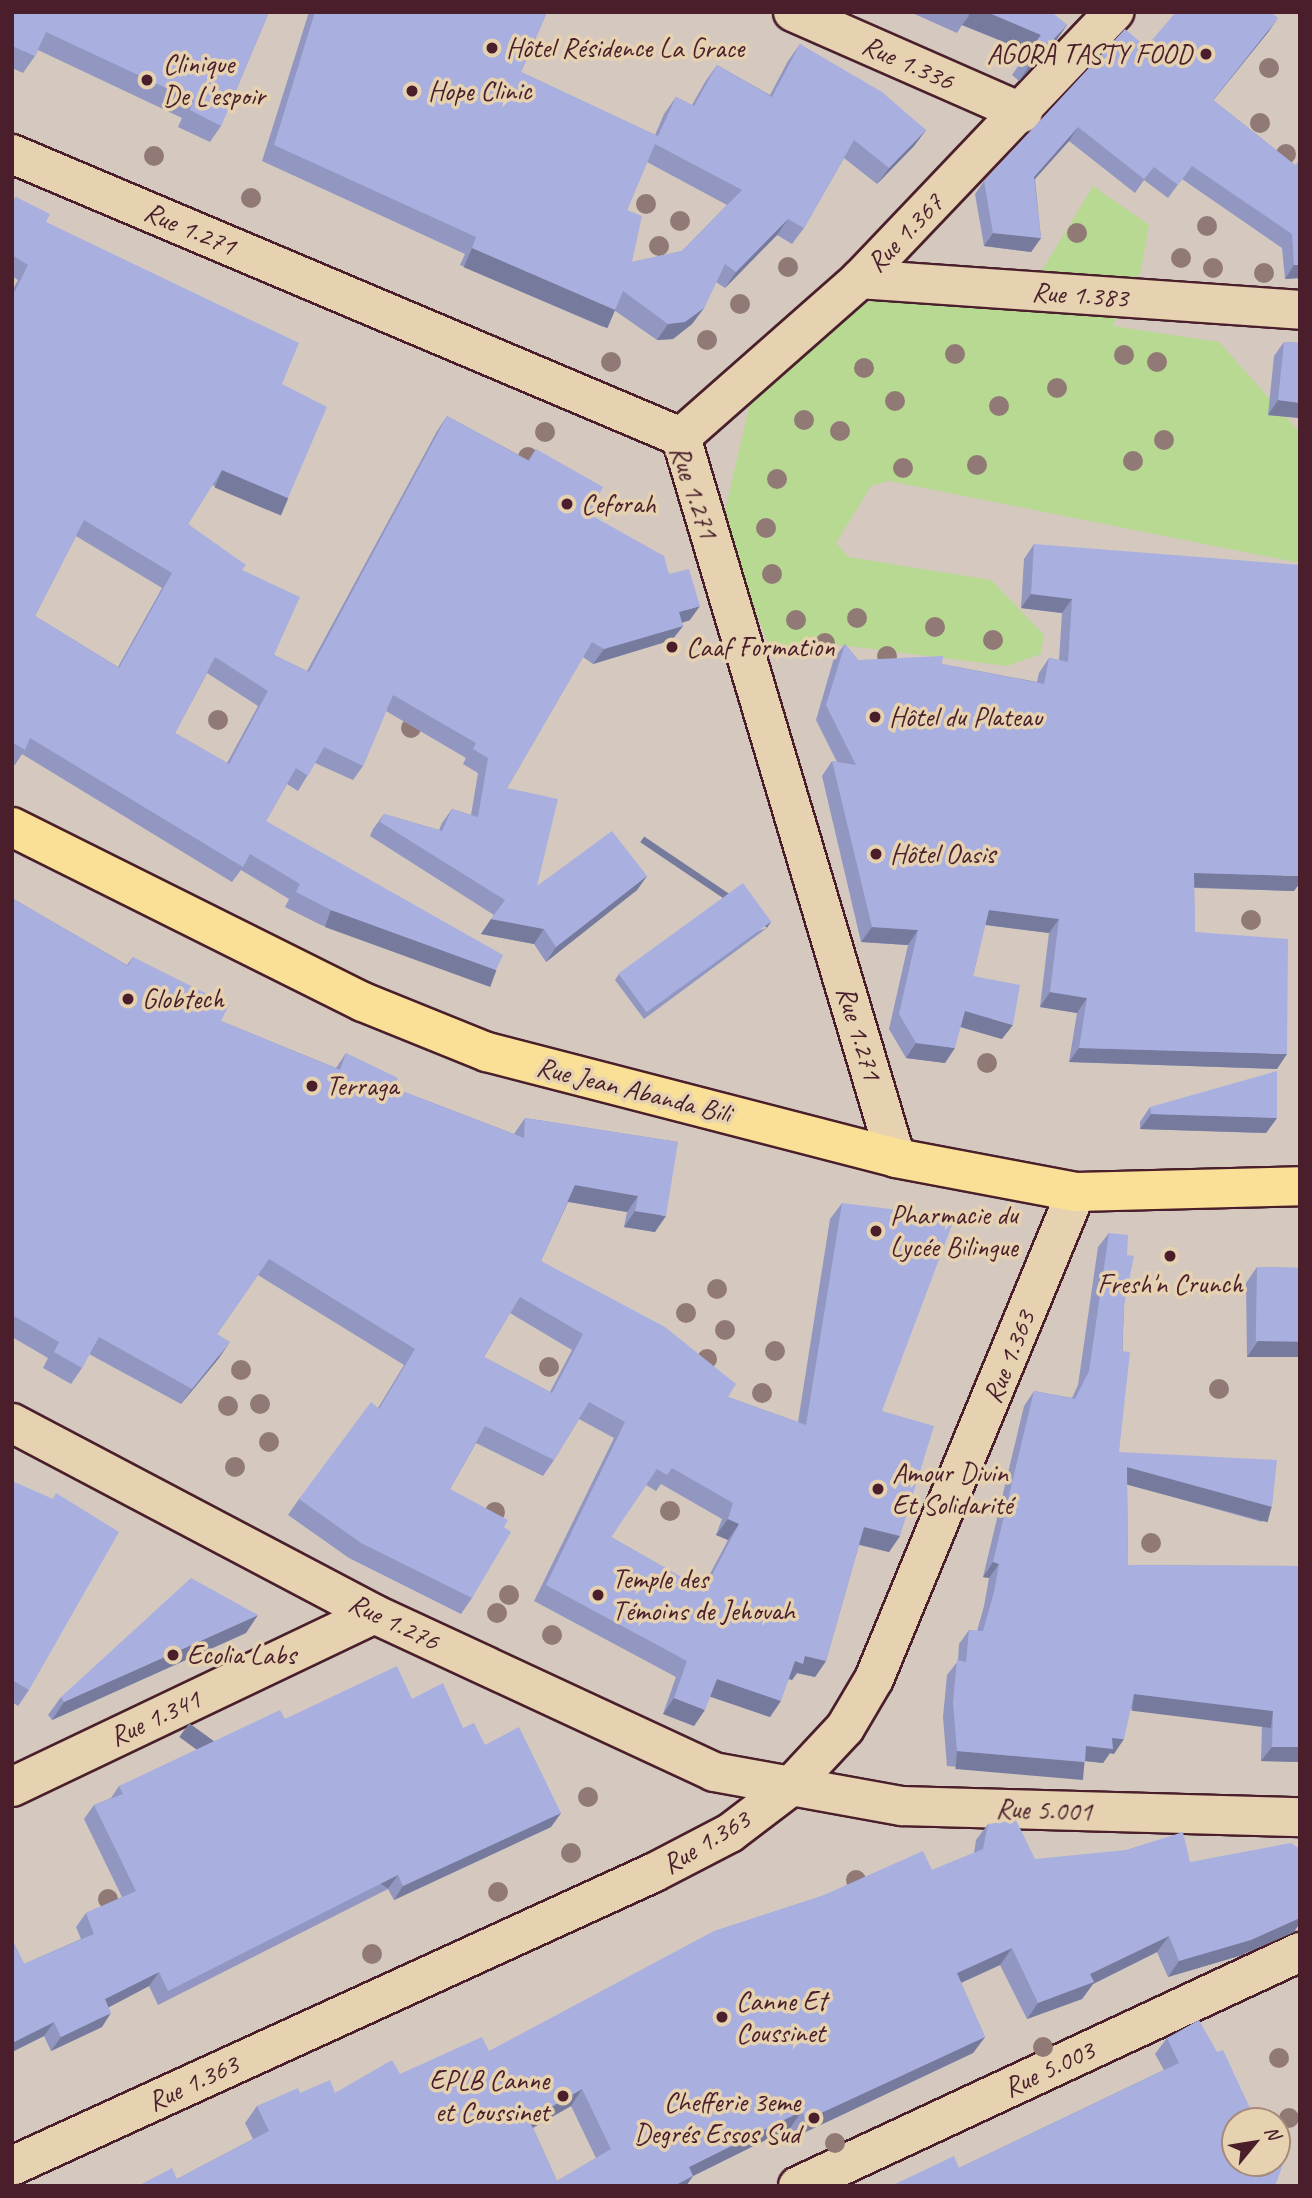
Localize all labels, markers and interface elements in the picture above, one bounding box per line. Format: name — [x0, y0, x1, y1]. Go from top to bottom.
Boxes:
street label: Rue 1.336 — [857, 28, 959, 98]
place label: Hôtel Résidence La Grace — [506, 31, 745, 65]
place label: AGORA TASTY FOOD — [987, 37, 1192, 71]
marker: Hôtel Résidence La Grace — [484, 40, 500, 56]
marker: AGORA TASTY FOOD — [1198, 46, 1214, 62]
place label: Clinique De L'espoir — [163, 47, 265, 113]
marker: Clinique De L'espoir — [137, 70, 157, 90]
place label: Hope Clinic — [428, 74, 532, 108]
marker: Hope Clinic — [402, 81, 422, 101]
street label: Rue 1.367 — [859, 187, 951, 279]
street label: Rue 1.271 — [139, 195, 241, 263]
street label: Rue 1.383 — [1031, 275, 1129, 315]
street label: Rue 1.271 — [662, 441, 726, 543]
place label: Ceforah — [581, 487, 656, 521]
marker: Ceforah — [559, 496, 575, 512]
place label: Caaf Formation — [686, 630, 835, 664]
marker: Caaf Formation — [664, 639, 680, 655]
place label: Hôtel du Plateau — [889, 700, 1043, 734]
marker: Hôtel du Plateau — [867, 709, 883, 725]
place label: Hôtel Oasis — [890, 837, 996, 871]
marker: Hôtel Oasis — [868, 846, 884, 862]
place label: Globtech — [142, 982, 224, 1016]
street label: Rue 1.271 — [829, 982, 889, 1084]
marker: Globtech — [120, 991, 136, 1007]
street label: Rue Jean Abanda Bili — [534, 1050, 734, 1130]
place label: Terraga — [326, 1069, 398, 1103]
marker: Terraga — [304, 1078, 320, 1094]
place label: Pharmacie du Lycée Bilingue — [890, 1198, 1018, 1264]
marker: Pharmacie du Lycée Bilingue — [868, 1223, 884, 1239]
marker: Fresh'n Crunch — [1162, 1248, 1178, 1264]
place label: Fresh'n Crunch — [1097, 1267, 1243, 1301]
street label: Rue 1.363 — [975, 1306, 1043, 1408]
place label: Amour Divin Et Solidarité — [892, 1456, 1012, 1522]
marker: Amour Divin Et Solidarité — [870, 1481, 886, 1497]
place label: Temple des Témoins de Jehovah — [612, 1562, 795, 1628]
street label: Rue 1.276 — [343, 1586, 445, 1658]
marker: Temple des Témoins de Jehovah — [590, 1587, 606, 1603]
place label: Ecolia Labs — [187, 1638, 296, 1672]
marker: Ecolia Labs — [165, 1647, 181, 1663]
street label: Rue 1.341 — [104, 1682, 206, 1754]
street label: Rue 5.001 — [995, 1792, 1093, 1828]
street label: Rue 1.363 — [656, 1803, 756, 1881]
place label: Canne Et Coussinet — [736, 1984, 827, 2050]
marker: Canne Et Coussinet — [714, 2009, 730, 2025]
street label: Rue 5.003 — [998, 2033, 1100, 2105]
street label: Rue 1.363 — [142, 2047, 244, 2119]
place label: EPLB Canne et Coussinet — [429, 2063, 549, 2129]
place label: Chefferie 3eme Degrés Essos Sud — [634, 2085, 800, 2151]
marker: EPLB Canne et Coussinet — [555, 2088, 571, 2104]
north arrow — [1221, 2107, 1291, 2177]
marker: Chefferie 3eme Degrés Essos Sud — [806, 2110, 822, 2126]
text: N — [1259, 2121, 1286, 2144]

